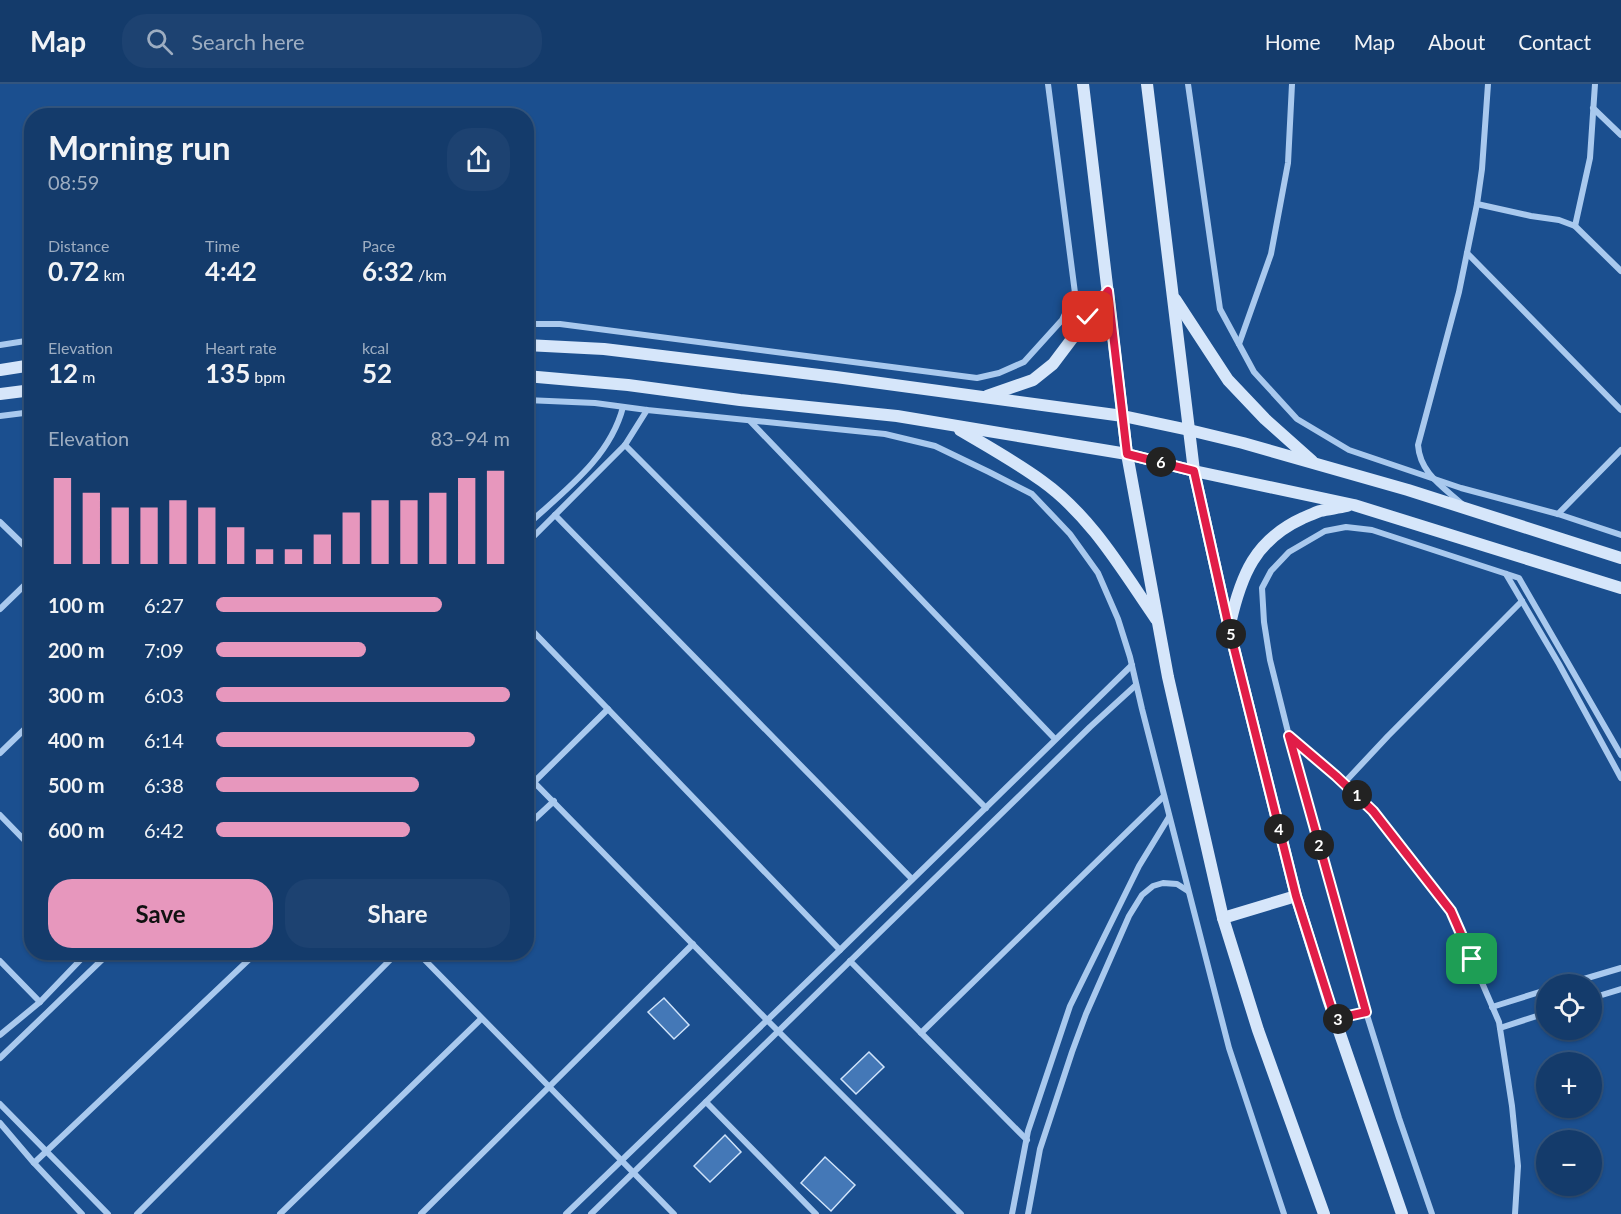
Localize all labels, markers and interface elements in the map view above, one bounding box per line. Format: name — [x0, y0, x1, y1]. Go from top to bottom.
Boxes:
search box — [122, 14, 542, 68]
text: Map — [30, 24, 86, 58]
icon: search — [143, 25, 176, 58]
text: Search here — [191, 28, 305, 55]
text: Home — [1265, 29, 1321, 54]
text: Map — [1354, 29, 1395, 54]
text: About — [1428, 29, 1485, 54]
text: Contact — [1518, 29, 1591, 54]
text: Morning run — [48, 127, 231, 167]
button: share — [447, 128, 510, 191]
text: 08:59 — [48, 170, 99, 194]
text: Distance — [48, 236, 109, 255]
text: Time — [205, 236, 240, 255]
text: Pace — [362, 236, 395, 255]
text: 0.72 — [48, 255, 99, 287]
text: 4:42 — [205, 255, 257, 287]
text: 6:32 — [362, 255, 414, 287]
text: km — [99, 265, 125, 284]
text: /km — [414, 265, 447, 284]
pin — [1062, 291, 1113, 342]
icon: check — [1071, 300, 1104, 333]
text: Elevation — [48, 338, 113, 357]
text: Heart rate — [205, 338, 277, 357]
text: kcal — [362, 338, 389, 357]
text: 12 — [48, 357, 78, 389]
text: 135 — [205, 357, 250, 389]
text: 52 — [362, 357, 392, 389]
text: m — [78, 367, 95, 386]
text: bpm — [250, 367, 285, 386]
text: Elevation — [48, 426, 129, 450]
text: 83–94 m — [430, 426, 510, 450]
pin: 6 — [1146, 447, 1176, 477]
text: 6 — [1156, 452, 1166, 471]
text: 100 m — [48, 593, 104, 617]
text: 6:27 — [144, 593, 184, 617]
pin: 5 — [1216, 619, 1246, 649]
text: 5 — [1226, 624, 1236, 643]
text: 200 m — [48, 638, 104, 662]
text: 7:09 — [144, 638, 184, 662]
text: 300 m — [48, 683, 104, 707]
text: 6:03 — [144, 683, 184, 707]
text: 400 m — [48, 728, 104, 752]
text: 6:14 — [144, 728, 184, 752]
text: 500 m — [48, 773, 104, 797]
text: 6:38 — [144, 773, 184, 797]
pin: 1 — [1342, 780, 1372, 810]
text: 1 — [1352, 785, 1362, 804]
pin: 4 — [1264, 814, 1294, 844]
text: 600 m — [48, 818, 104, 842]
text: 6:42 — [144, 818, 184, 842]
text: 4 — [1274, 819, 1284, 838]
pin: 2 — [1304, 830, 1334, 860]
text: 2 — [1314, 835, 1324, 854]
button: Save — [48, 879, 273, 948]
button: Share — [285, 879, 510, 948]
pin — [1446, 933, 1497, 984]
icon: arrive — [1455, 942, 1488, 975]
map controls — [1536, 974, 1602, 1196]
button: locate — [1536, 974, 1602, 1040]
pin: 3 — [1323, 1004, 1353, 1034]
text: 3 — [1333, 1009, 1343, 1028]
button: + — [1536, 1052, 1602, 1118]
button: − — [1536, 1130, 1602, 1196]

